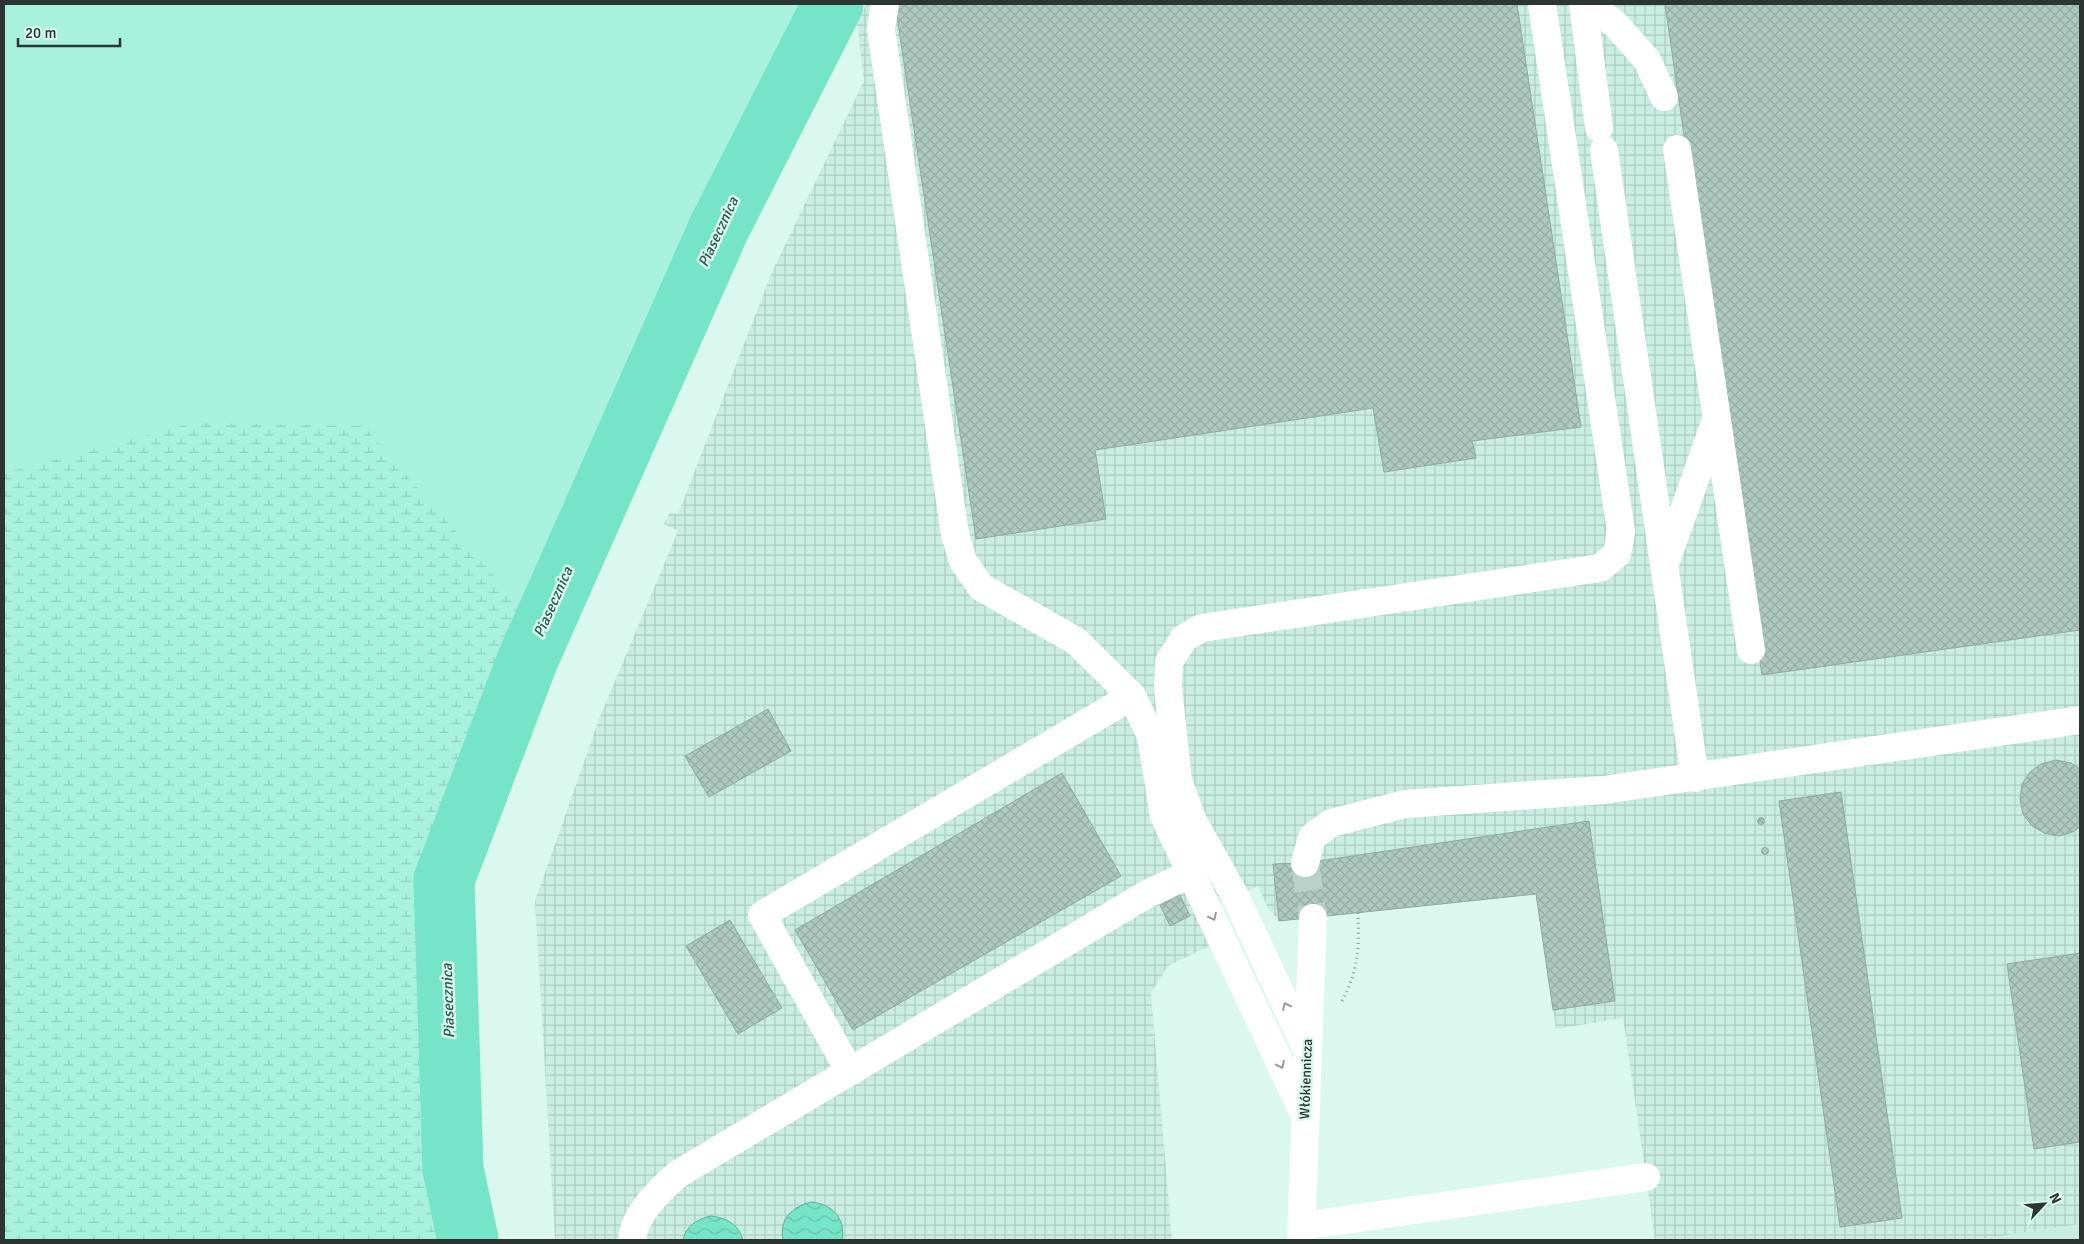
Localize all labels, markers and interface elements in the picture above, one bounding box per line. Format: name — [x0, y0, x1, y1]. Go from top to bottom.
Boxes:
scale bar — [18, 15, 120, 47]
text: 20 m — [25, 24, 56, 42]
water label: Piasecznica — [694, 194, 742, 270]
water label: Piasecznica — [530, 564, 577, 640]
one-way arrow — [1207, 912, 1218, 921]
water label: Piasecznica — [438, 963, 458, 1039]
one-way arrow — [1282, 1002, 1293, 1011]
street label: Włókiennicza — [1296, 1038, 1316, 1120]
one-way arrow — [1275, 1060, 1286, 1069]
north arrow — [2019, 1179, 2069, 1229]
text: N — [2045, 1190, 2065, 1207]

